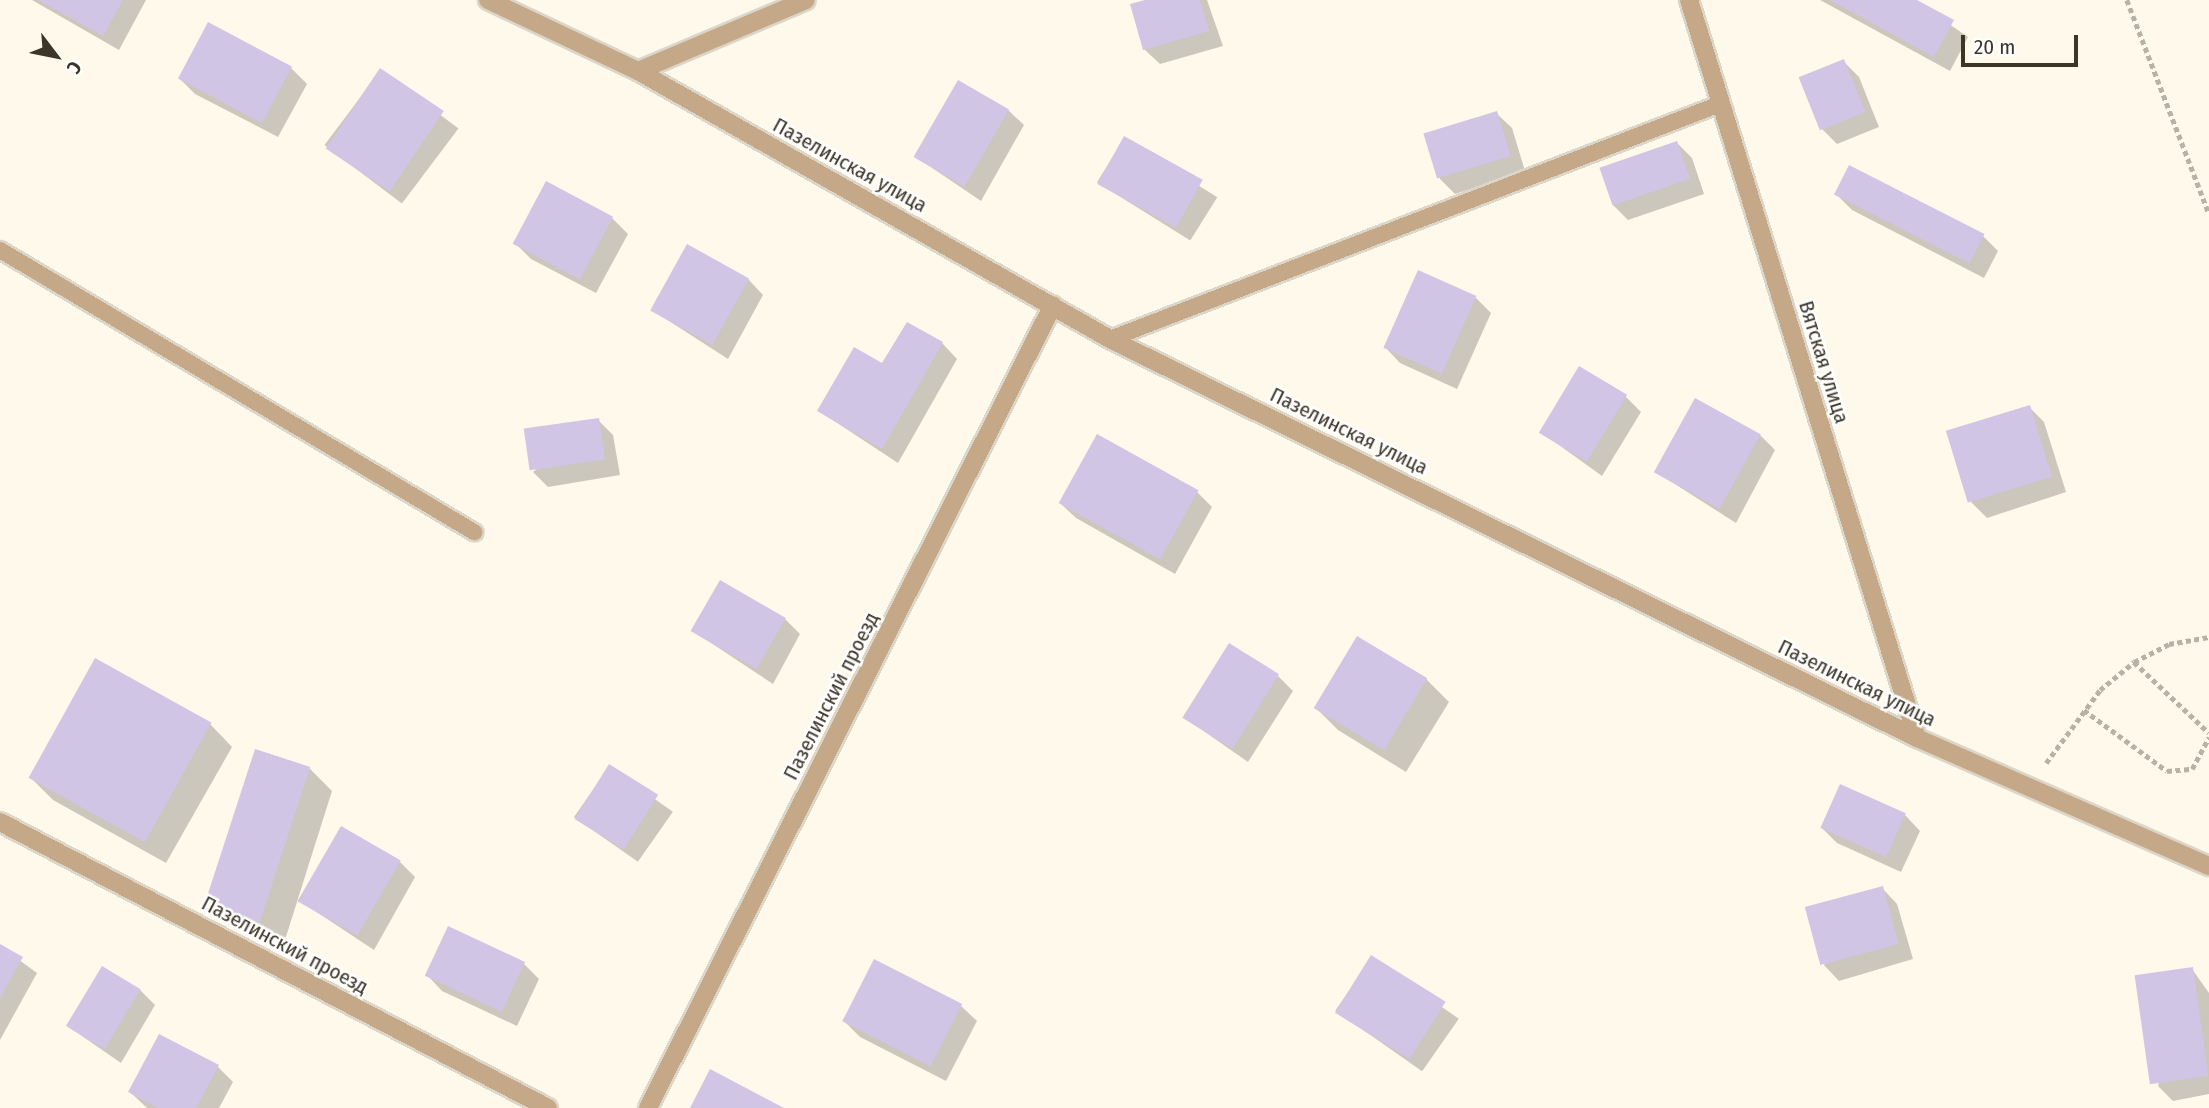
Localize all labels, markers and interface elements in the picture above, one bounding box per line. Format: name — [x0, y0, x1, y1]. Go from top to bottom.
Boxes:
north arrow — [21, 21, 91, 91]
scale bar — [1964, 21, 2081, 65]
text: 20 m — [1974, 34, 2015, 60]
text: С — [62, 57, 87, 78]
street label: Пазелинская улица — [769, 112, 931, 218]
street label: Вятская улица — [1793, 298, 1855, 426]
street label: Пазелинская улица — [1266, 382, 1432, 480]
street label: Пазелинский проезд — [778, 608, 884, 784]
street label: Пазелинская улица — [1774, 634, 1940, 732]
street label: Пазелинский проезд — [197, 890, 373, 1000]

